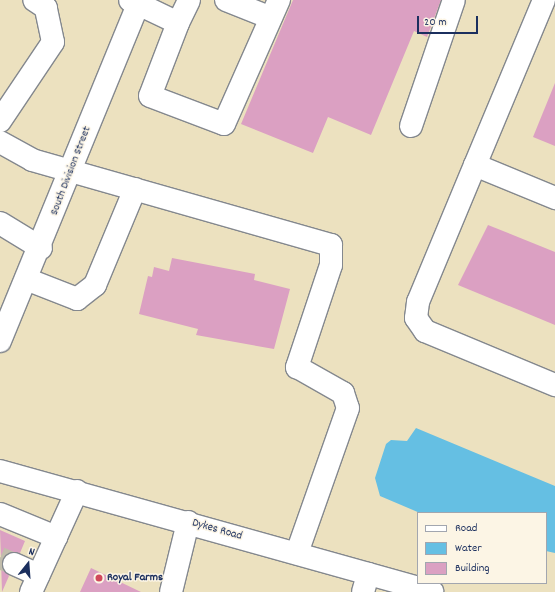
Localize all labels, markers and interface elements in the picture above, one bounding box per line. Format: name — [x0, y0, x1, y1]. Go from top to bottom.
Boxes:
scale bar — [419, 8, 480, 34]
text: 20 m — [424, 14, 447, 31]
street label: South Division Street — [47, 124, 95, 218]
legend — [417, 512, 547, 584]
street label: Dykes Road — [190, 516, 244, 544]
text: Road — [455, 520, 477, 537]
text: Water — [455, 540, 482, 557]
north arrow — [8, 544, 48, 584]
text: N — [27, 544, 36, 561]
text: Building — [455, 560, 490, 577]
place label: Royal Farms — [107, 571, 163, 585]
marker: Royal Farms — [94, 573, 104, 583]

